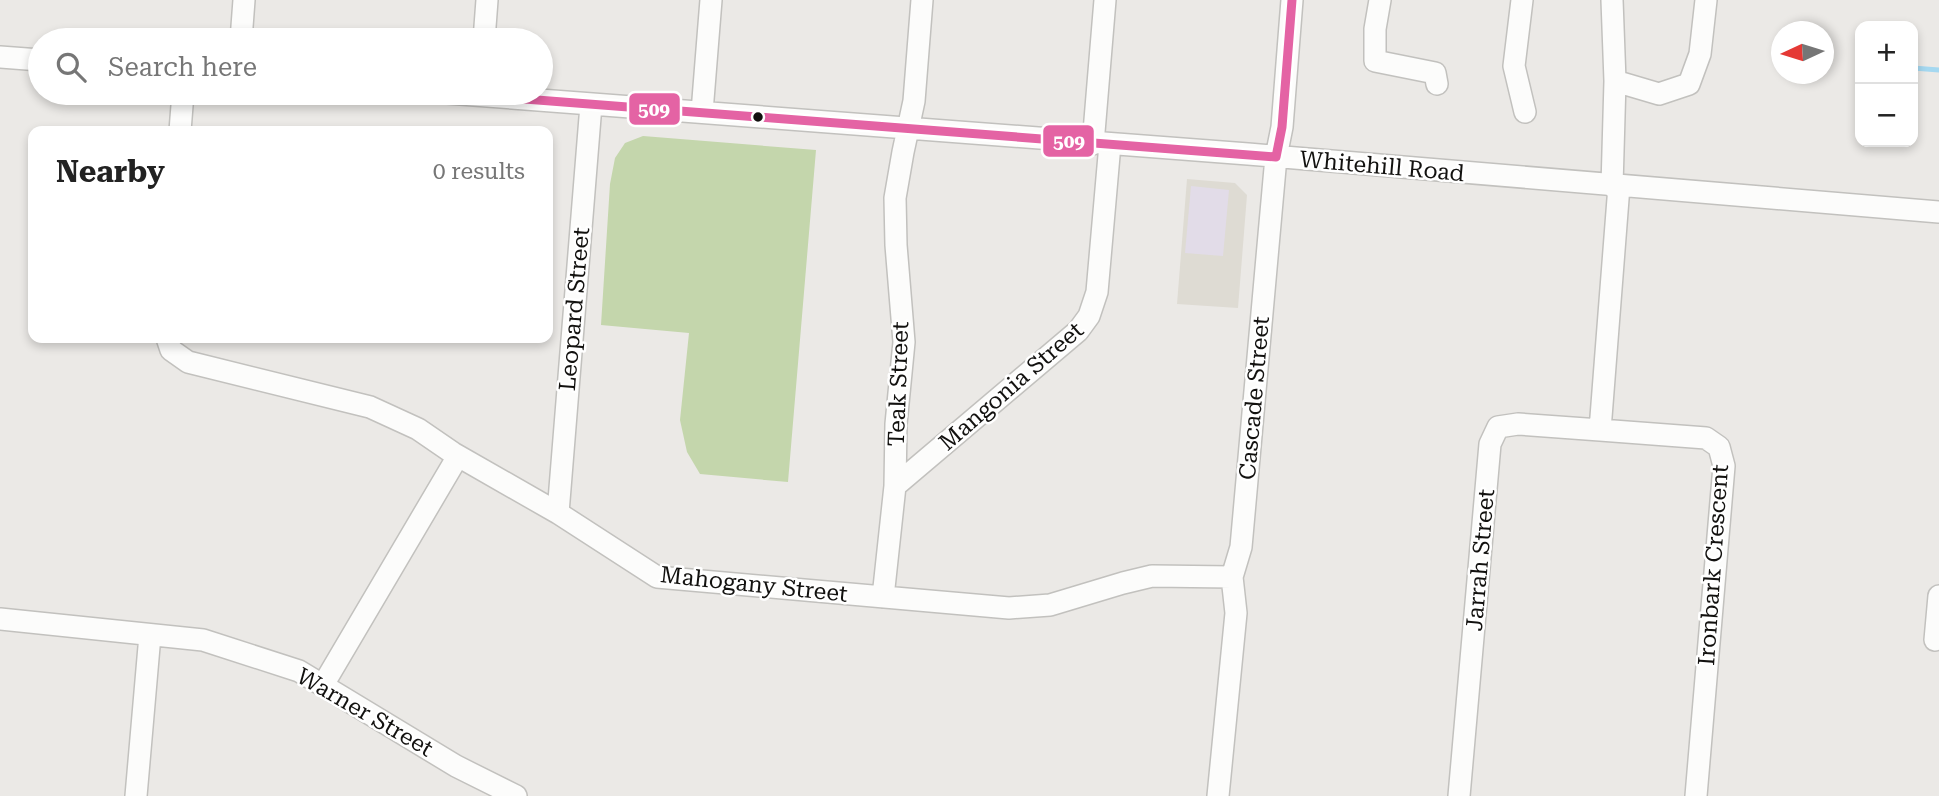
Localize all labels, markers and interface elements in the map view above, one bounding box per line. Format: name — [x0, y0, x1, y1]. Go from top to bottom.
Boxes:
north arrow — [1771, 21, 1834, 84]
map controls — [1855, 21, 1918, 147]
button: + — [1855, 21, 1918, 84]
search box — [28, 28, 553, 105]
icon: search — [52, 48, 90, 86]
text: Search here — [108, 52, 257, 82]
button: − — [1855, 84, 1918, 147]
line badge: 509 — [628, 92, 681, 126]
text: 509 — [638, 98, 670, 121]
unlabelled marker — [751, 110, 765, 124]
line badge: 509 — [1042, 124, 1095, 158]
text: 509 — [1053, 130, 1085, 153]
street label: Whitehill Road — [1298, 146, 1466, 187]
text: Nearby — [56, 154, 165, 189]
text: 0 results — [433, 158, 525, 185]
street label: Leopard Street — [554, 226, 595, 392]
street label: Cascade Street — [1234, 315, 1275, 481]
street label: Mangonia Street — [934, 316, 1089, 456]
street label: Teak Street — [883, 321, 914, 447]
street label: Ironbark Crescent — [1693, 463, 1734, 667]
street label: Jarrah Street — [1461, 487, 1500, 632]
street label: Mahogany Street — [659, 561, 849, 608]
street label: Warner Street — [292, 662, 438, 763]

